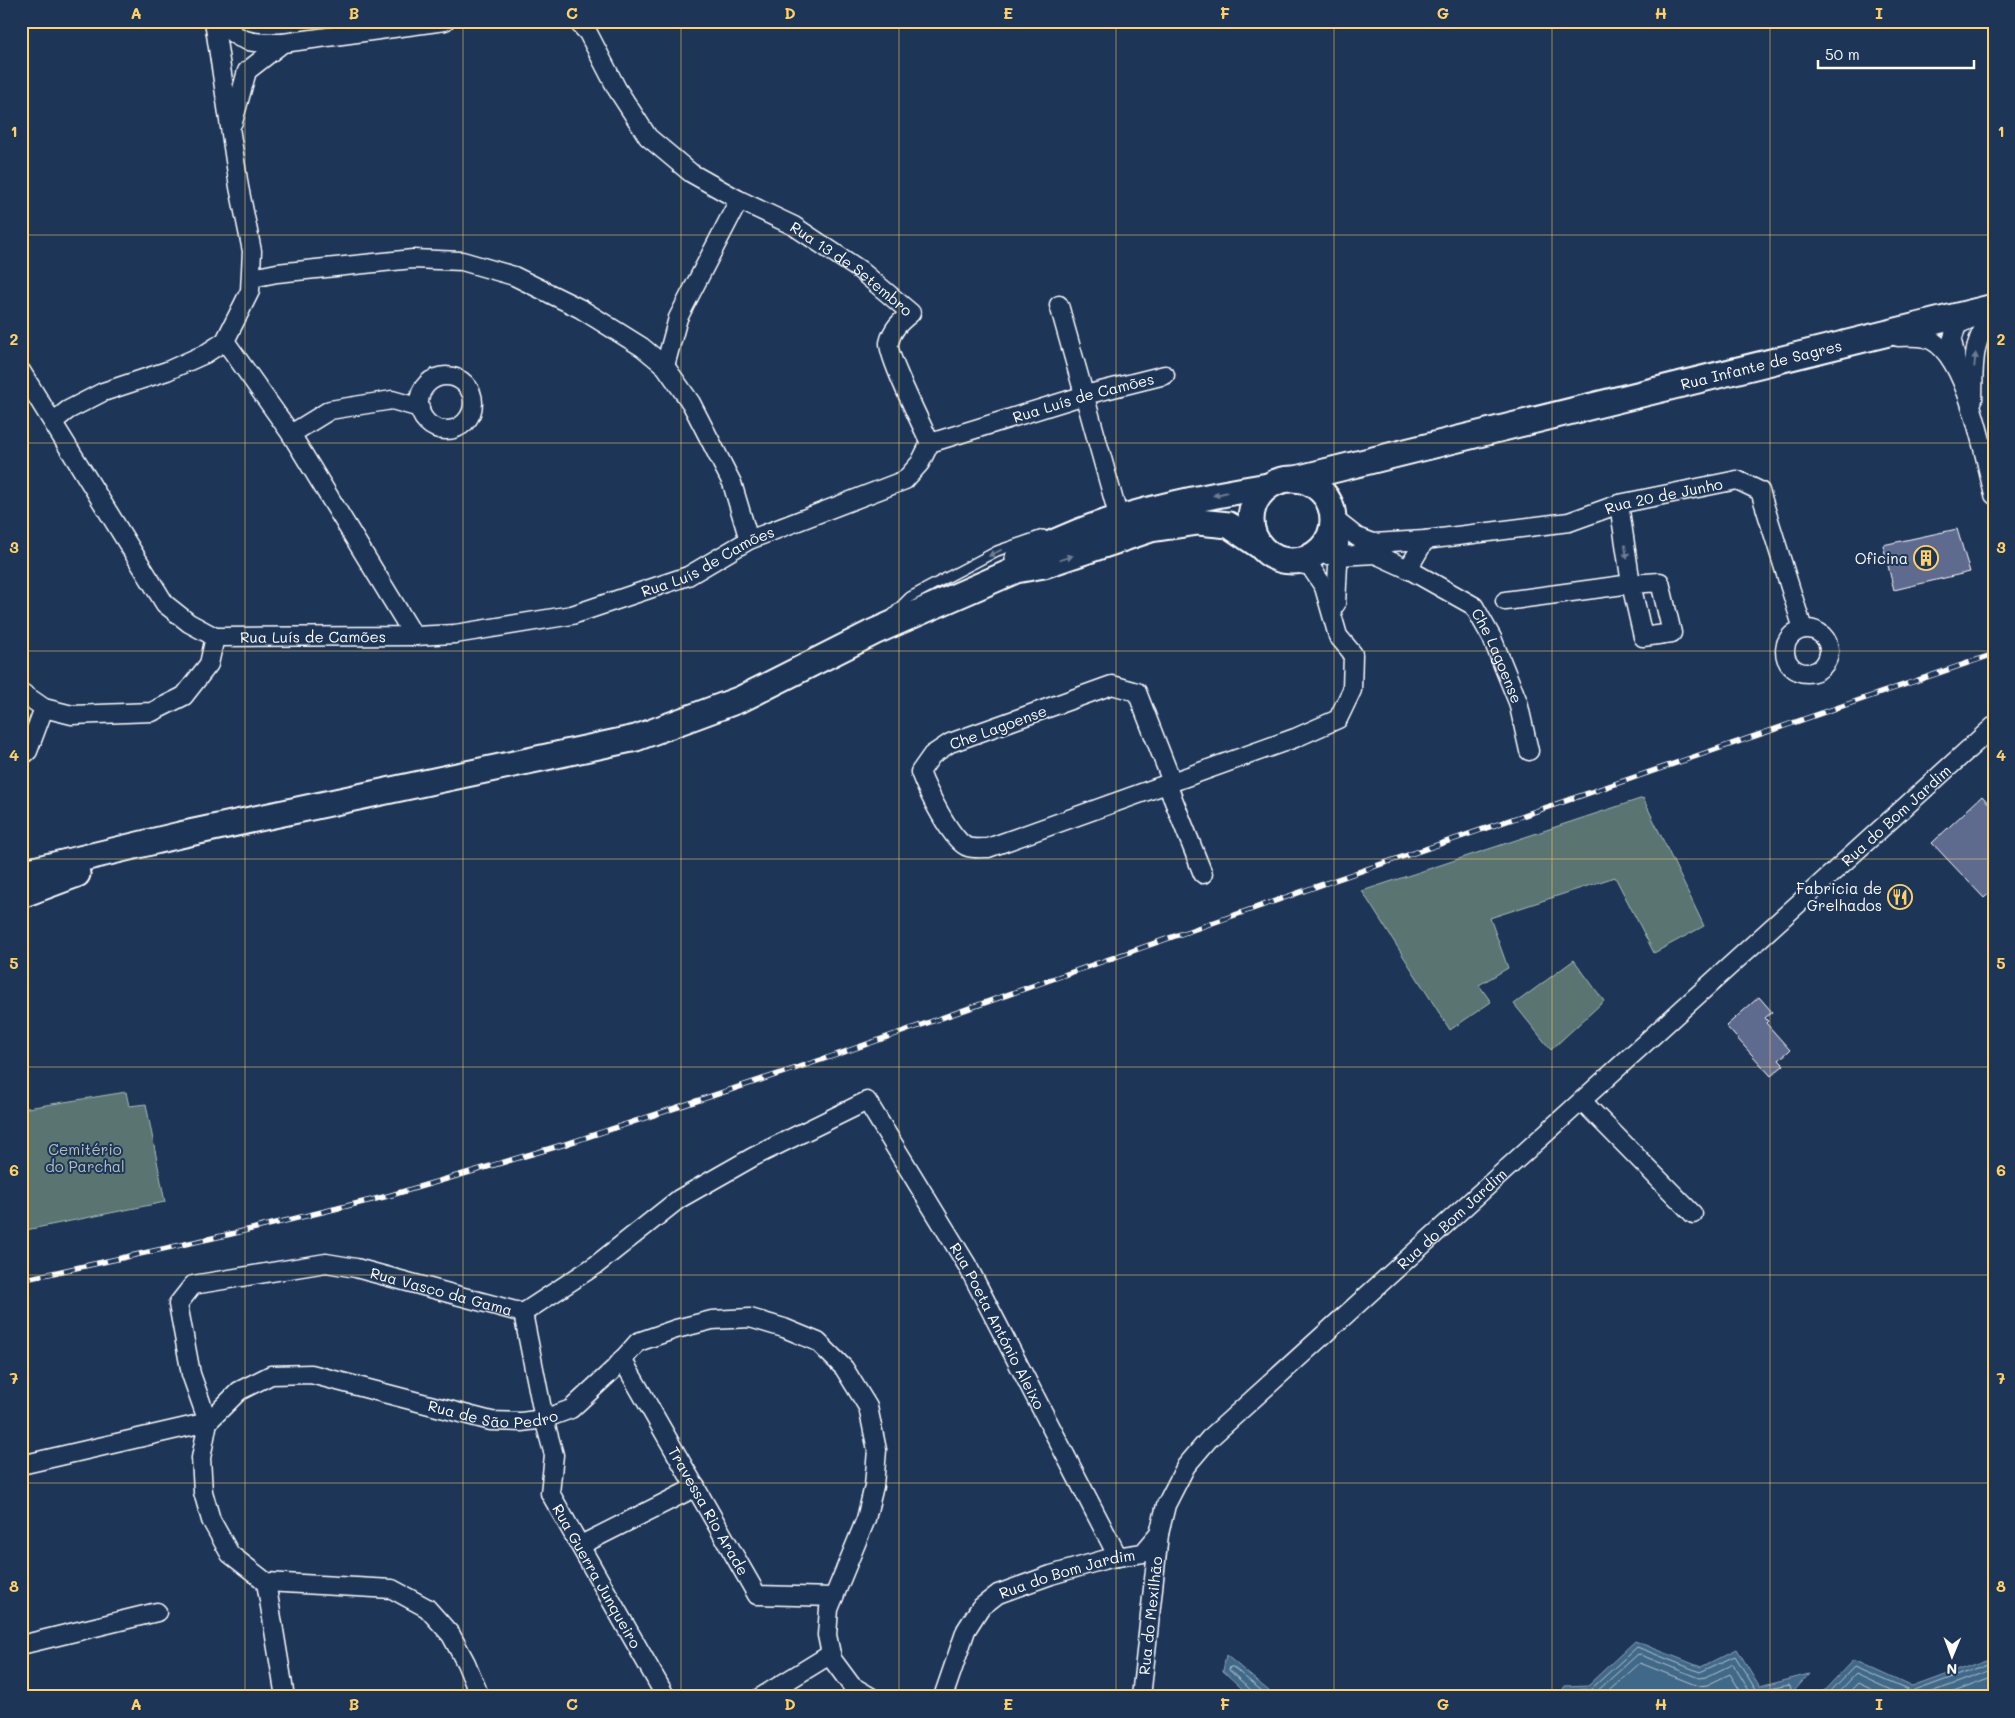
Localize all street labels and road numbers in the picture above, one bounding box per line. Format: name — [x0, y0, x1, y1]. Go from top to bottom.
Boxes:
street label: Rua 13 de Setembro — [787, 216, 917, 320]
street label: Rua Infante de Sagres — [1678, 335, 1844, 394]
street label: Rua Luís de Camões — [1010, 368, 1156, 427]
street label: Rua 20 de Junho — [1602, 473, 1724, 518]
street label: Rua Luís de Camões — [638, 521, 777, 601]
street label: Che Lagoense — [1467, 604, 1527, 706]
street label: Rua Luís de Camões — [240, 626, 386, 647]
street label: Che Lagoense — [947, 700, 1049, 754]
street label: Rua do Bom Jardim — [1837, 760, 1955, 870]
street label: Rua do Bom Jardim — [1393, 1164, 1511, 1274]
street label: Rua Poeta António Aleixo — [946, 1239, 1050, 1413]
street label: Rua Vasco da Gama — [368, 1262, 515, 1320]
street label: Rua de São Pedro — [426, 1395, 561, 1432]
street label: Travessa Rio Arade — [664, 1443, 754, 1579]
street label: Rua Guerra Junqueiro — [548, 1500, 646, 1652]
street label: Rua do Bom Jardim — [996, 1544, 1137, 1603]
street label: Rua do Mexilhão — [1134, 1555, 1166, 1676]

